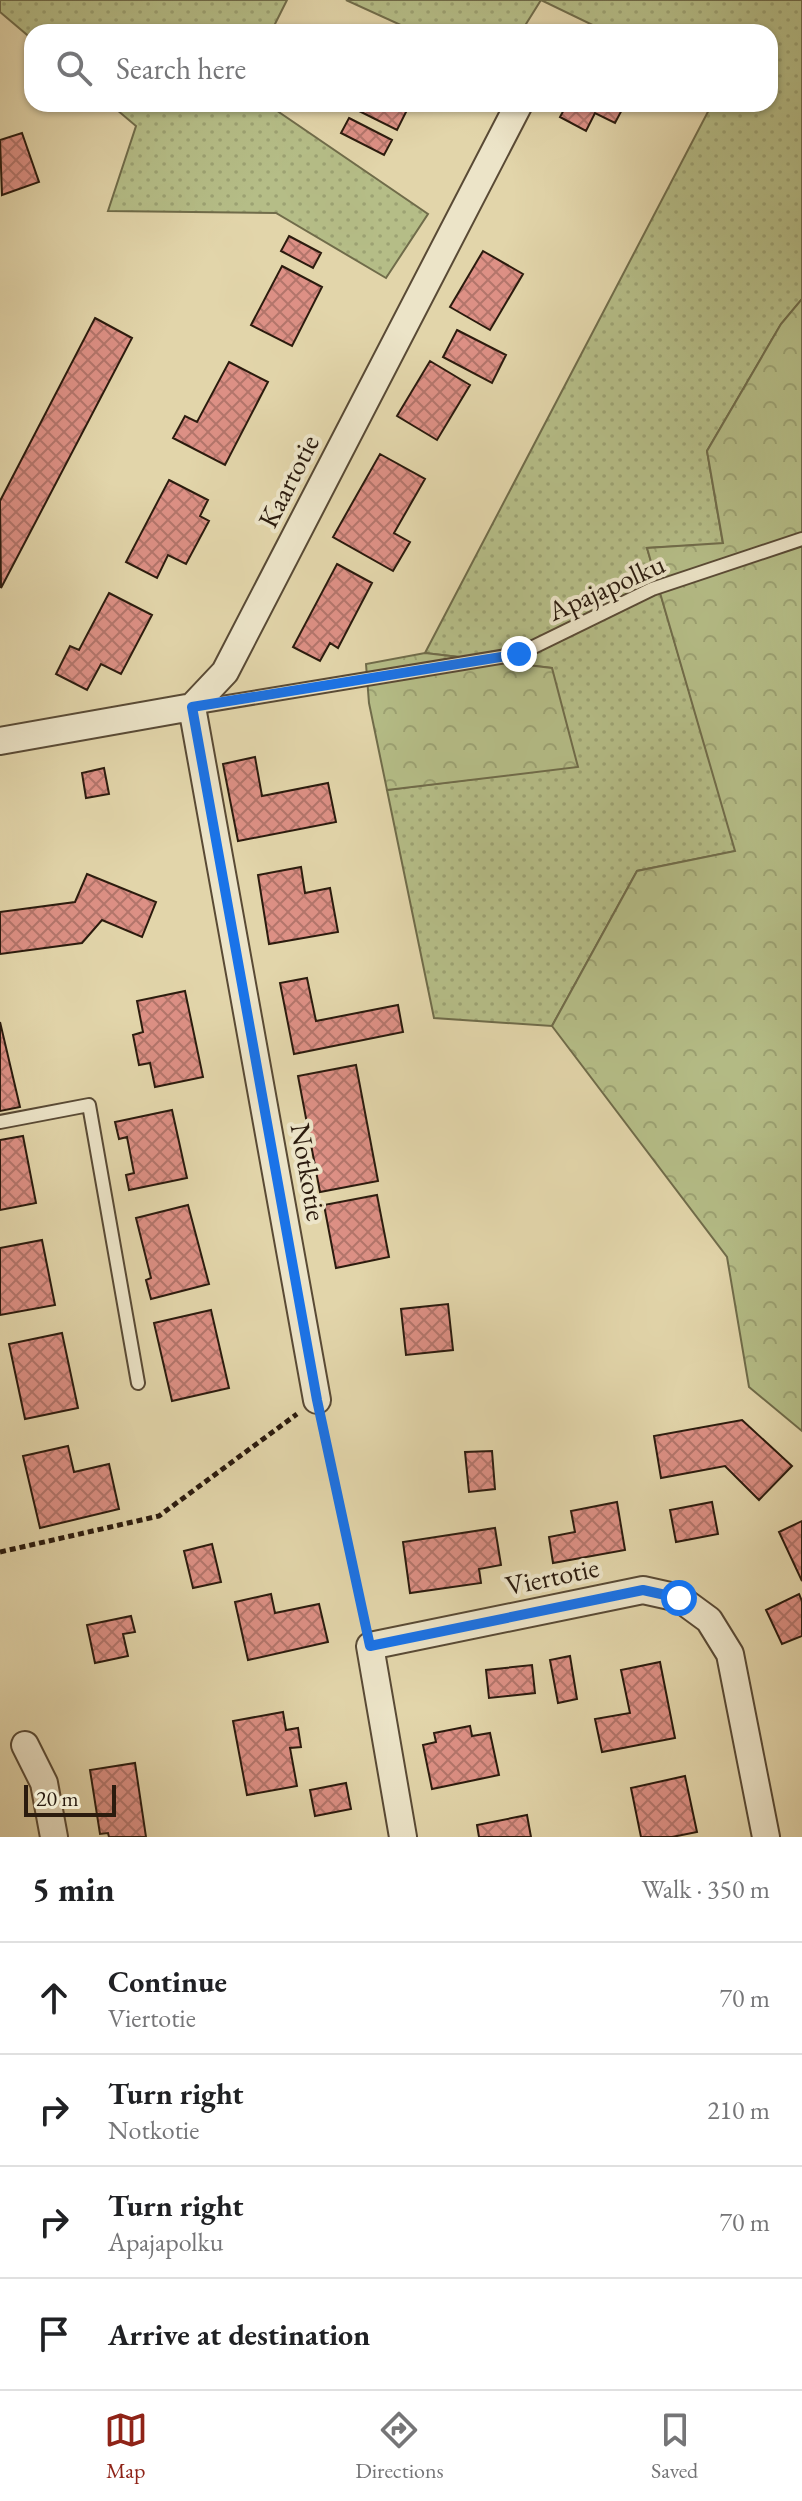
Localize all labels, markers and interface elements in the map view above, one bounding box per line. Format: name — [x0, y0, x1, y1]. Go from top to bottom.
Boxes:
search box — [24, 24, 778, 112]
icon: search — [52, 46, 96, 90]
text: Search here — [116, 49, 246, 88]
street label: Kaartotie — [249, 428, 327, 534]
street label: Apajapolku — [541, 545, 670, 629]
route end — [501, 636, 537, 672]
street label: Notkotie — [283, 1120, 335, 1224]
street label: Viertotie — [502, 1549, 602, 1603]
route start — [661, 1580, 697, 1616]
scale bar — [24, 1781, 116, 1817]
text: 20 m — [36, 1784, 79, 1813]
text: 5 min — [32, 1867, 115, 1911]
text: Walk · 350 m — [642, 1872, 770, 1906]
text: Continue — [108, 1962, 227, 2001]
icon: ahead — [32, 1976, 76, 2020]
text: 70 m — [720, 1981, 770, 2015]
text: Viertotie — [108, 2001, 196, 2035]
text: Turn right — [108, 2074, 244, 2113]
icon: right — [32, 2088, 76, 2132]
text: 210 m — [707, 2093, 770, 2127]
text: Notkotie — [108, 2113, 199, 2147]
text: Turn right — [108, 2186, 244, 2225]
icon: right — [32, 2200, 76, 2244]
text: 70 m — [720, 2205, 770, 2239]
text: Apajapolku — [108, 2225, 223, 2259]
icon: arrive — [32, 2312, 76, 2356]
text: Arrive at destination — [108, 2315, 370, 2354]
tab: Map — [104, 2408, 148, 2485]
tab: Directions — [355, 2408, 444, 2485]
tab: Saved — [651, 2408, 698, 2485]

